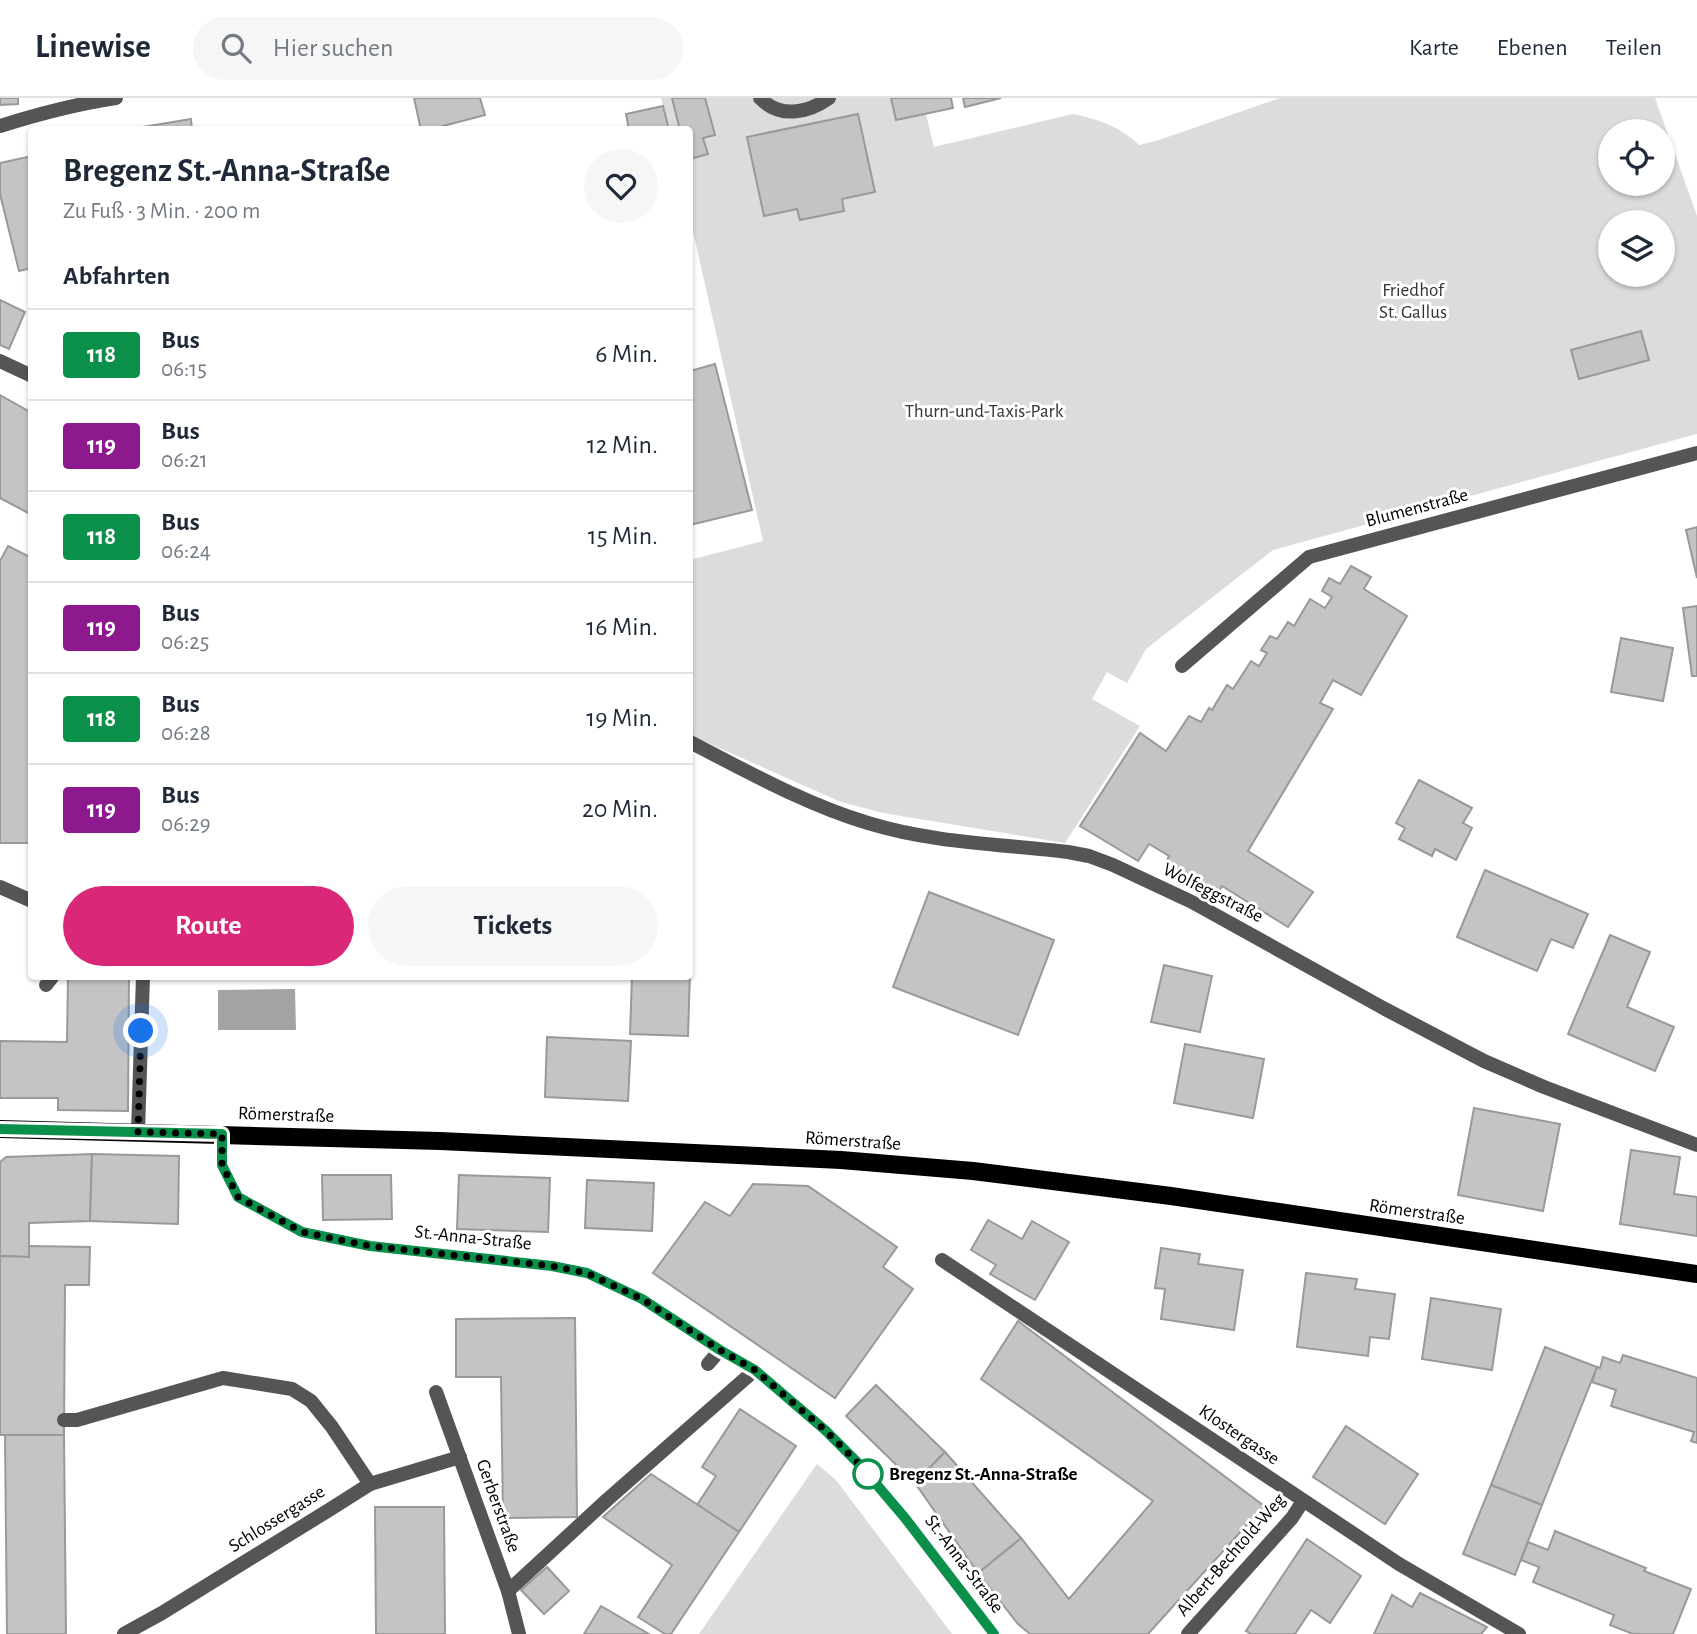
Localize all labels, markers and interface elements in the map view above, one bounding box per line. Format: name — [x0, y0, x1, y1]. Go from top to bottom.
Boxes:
search box — [193, 17, 683, 80]
icon: search — [217, 29, 255, 67]
text: Linewise — [35, 31, 151, 64]
text: Hier suchen — [273, 35, 393, 61]
text: Karte — [1409, 36, 1459, 60]
text: Ebenen — [1497, 36, 1568, 60]
text: Teilen — [1606, 36, 1662, 60]
map controls — [1598, 119, 1675, 287]
button: locate — [1598, 119, 1675, 196]
button: heart — [584, 149, 658, 223]
text: Bregenz St.-Anna-Straße — [63, 155, 390, 188]
text: Zu Fuß · 3 Min. · 200 m — [63, 200, 260, 223]
button: layers — [1598, 210, 1675, 287]
text: Abfahrten — [63, 263, 170, 289]
park label: Friedhof St. Gallus — [1379, 281, 1447, 322]
text: Bus — [161, 327, 200, 353]
text: 6 Min. — [595, 341, 658, 367]
text: 118 — [87, 343, 116, 367]
text: 06:15 — [161, 358, 207, 381]
park label: Thurn-und-Taxis-Park — [905, 402, 1064, 421]
text: Bus — [161, 418, 200, 444]
text: 12 Min. — [587, 432, 658, 458]
text: 119 — [87, 434, 116, 458]
text: 06:21 — [161, 449, 208, 472]
street label: Blumenstraße — [1364, 485, 1470, 531]
text: Bus — [161, 509, 200, 535]
text: 15 Min. — [588, 523, 658, 549]
text: 118 — [87, 525, 116, 549]
text: 06:24 — [161, 540, 211, 563]
text: Bus — [161, 600, 200, 626]
text: 16 Min. — [586, 614, 658, 640]
text: 119 — [87, 616, 116, 640]
text: 06:25 — [161, 631, 209, 654]
text: Bus — [161, 691, 200, 717]
text: 19 Min. — [586, 705, 658, 731]
text: 118 — [87, 707, 116, 731]
text: 06:28 — [161, 722, 211, 745]
text: Bus — [161, 782, 200, 808]
text: 20 Min. — [582, 796, 658, 822]
text: 119 — [87, 798, 116, 822]
text: 06:29 — [161, 813, 211, 836]
street label: Wolfeggstraße — [1160, 860, 1266, 926]
button: Route — [63, 886, 354, 966]
button: Tickets — [368, 886, 658, 966]
your location — [123, 1013, 158, 1048]
street label: Römerstraße — [238, 1104, 334, 1126]
street label: Römerstraße — [804, 1128, 902, 1154]
street label: Römerstraße — [1368, 1196, 1466, 1228]
street label: St.-Anna-Straße — [414, 1222, 532, 1254]
street label: Klostergasse — [1195, 1401, 1283, 1469]
street label: Gerberstraße — [472, 1457, 524, 1555]
marker: Bregenz St.-Anna-Straße — [853, 1459, 883, 1489]
place label: Bregenz St.-Anna-Straße — [889, 1465, 1077, 1484]
street label: Schlossergasse — [226, 1482, 328, 1556]
street label: Albert-Bechtold-Weg — [1173, 1490, 1290, 1620]
street label: St.-Anna-Straße — [921, 1511, 1007, 1617]

